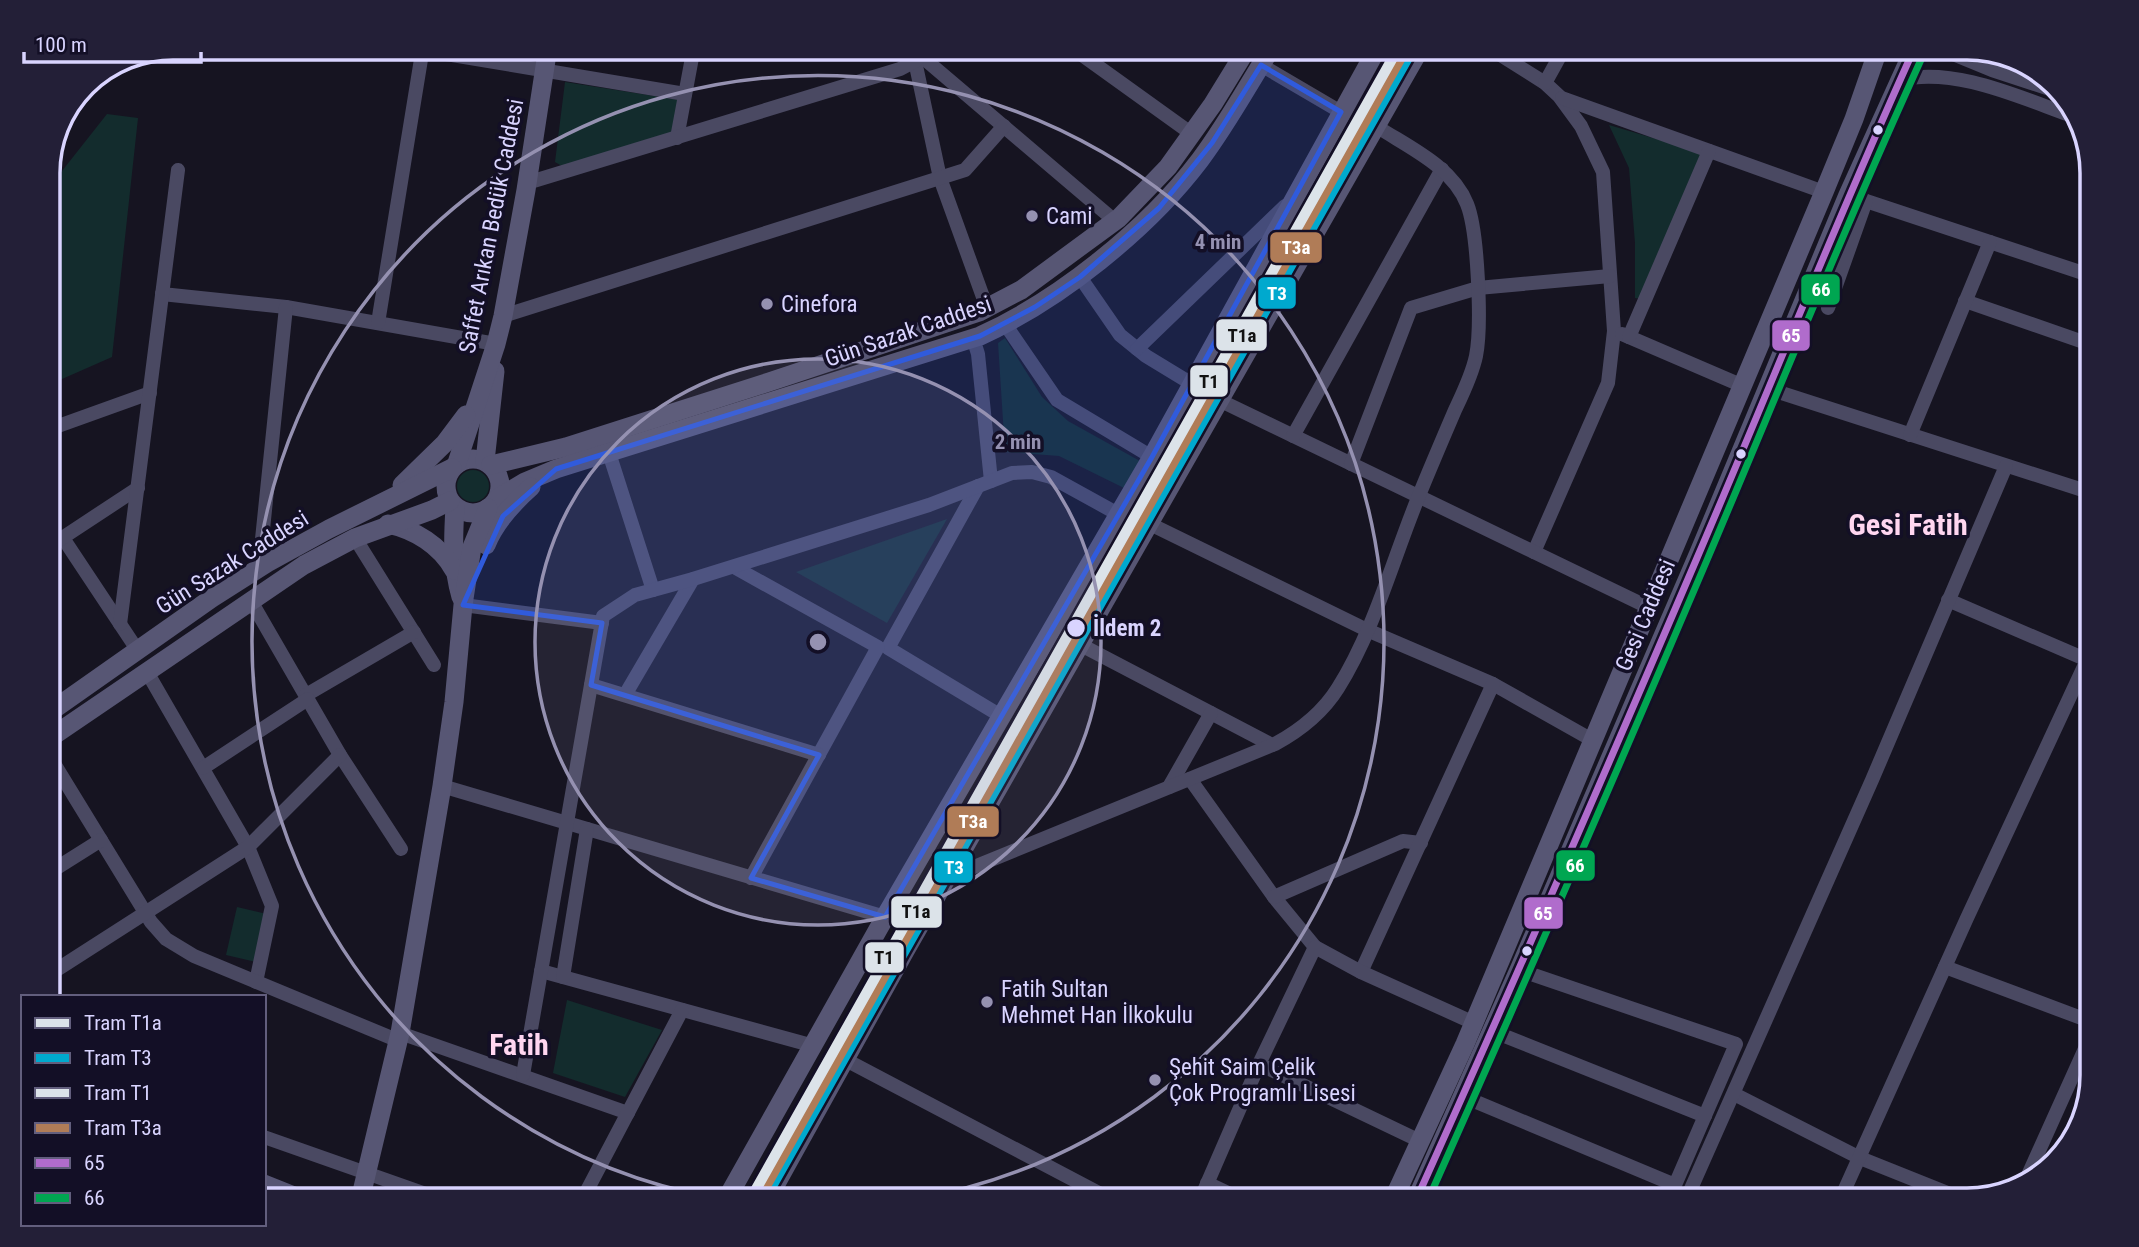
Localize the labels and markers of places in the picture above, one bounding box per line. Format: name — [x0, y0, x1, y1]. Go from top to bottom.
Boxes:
unlabelled marker — [1871, 123, 1885, 137]
place label: Cami — [1046, 203, 1093, 230]
marker: Cami — [1024, 208, 1040, 224]
place label: Cinefora — [781, 291, 858, 318]
marker: Cinefora — [759, 296, 775, 312]
unlabelled marker — [1734, 447, 1748, 461]
place label: İldem 2 — [1093, 614, 1161, 642]
marker: İldem 2 — [1065, 617, 1087, 639]
centre of rings — [806, 630, 830, 654]
unlabelled marker — [1520, 944, 1534, 958]
place label: Fatih Sultan Mehmet Han İlkokulu — [1001, 976, 1193, 1029]
marker: Fatih Sultan Mehmet Han İlkokulu — [979, 994, 995, 1010]
place label: Şehit Saim Çelik Çok Programlı Lisesi — [1169, 1054, 1356, 1107]
marker: Şehit Saim Çelik Çok Programlı Lisesi — [1147, 1072, 1163, 1088]

